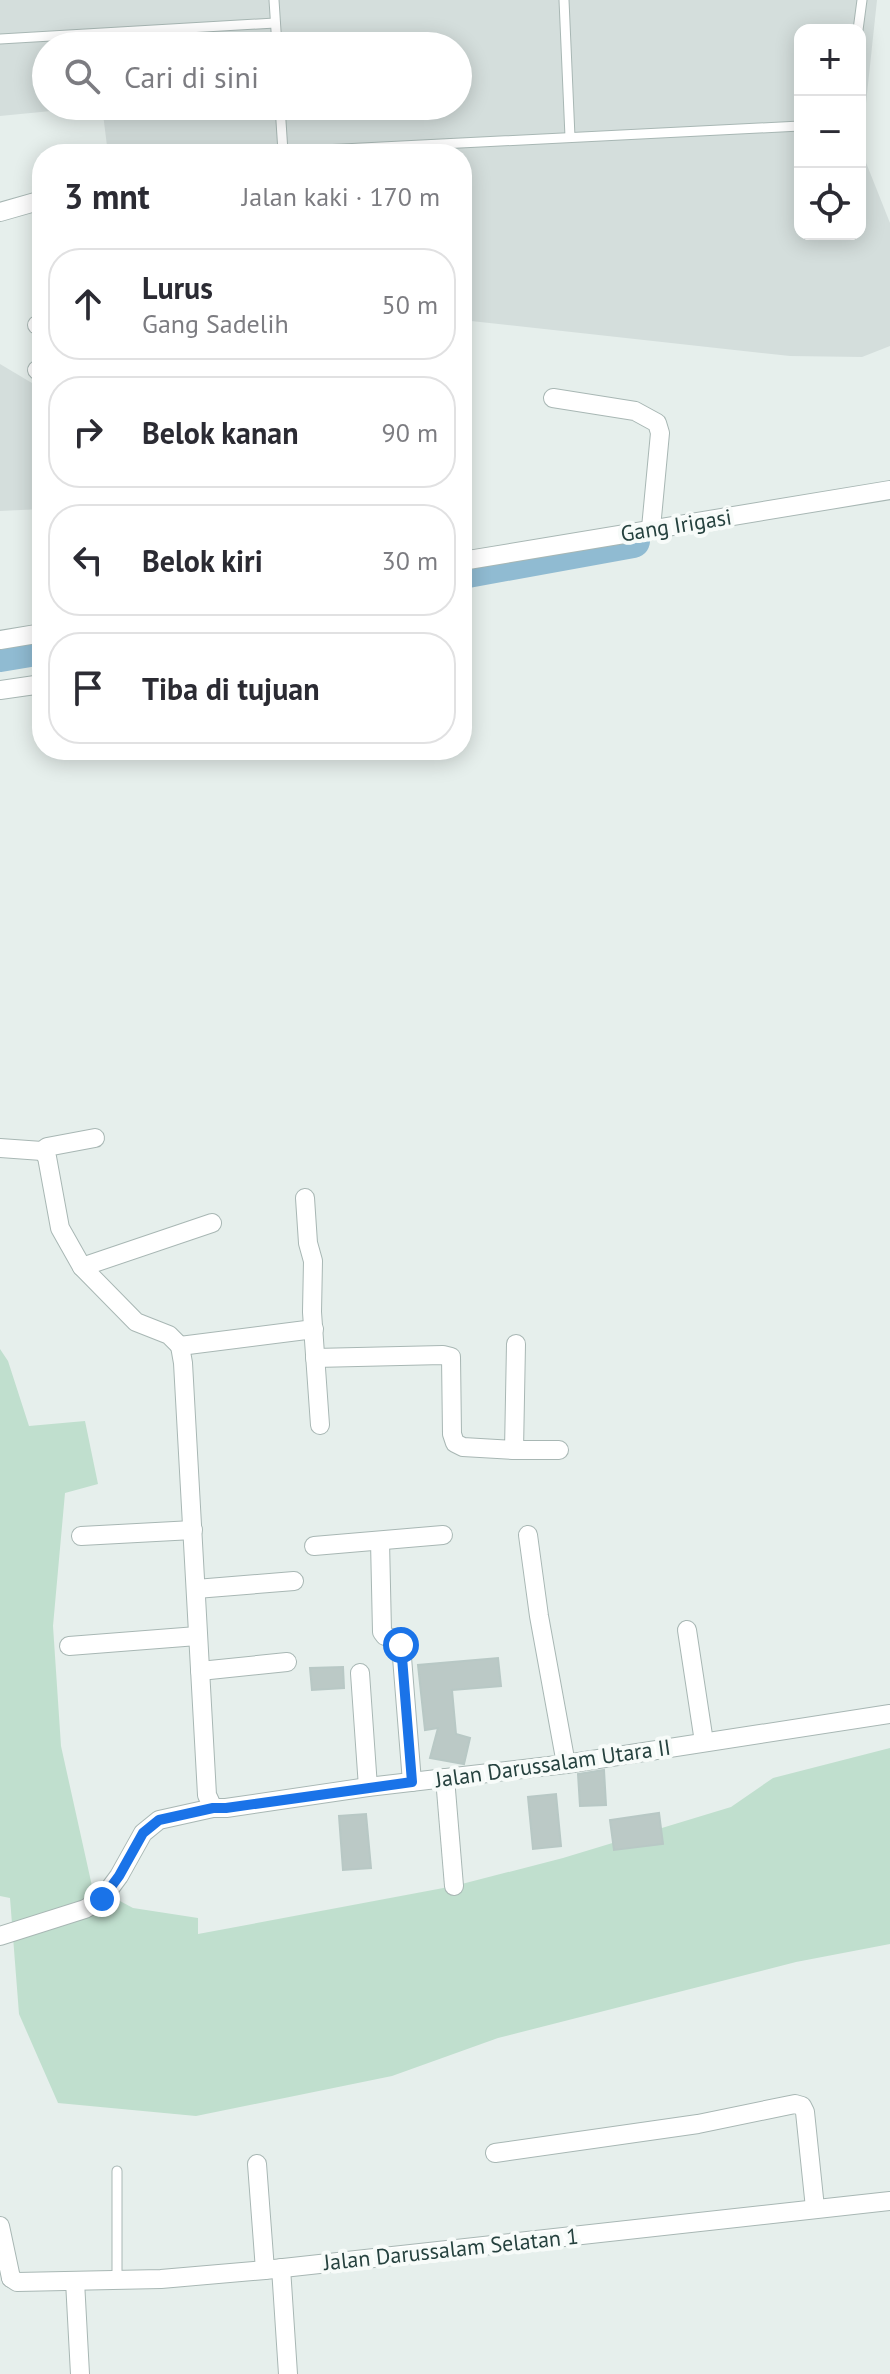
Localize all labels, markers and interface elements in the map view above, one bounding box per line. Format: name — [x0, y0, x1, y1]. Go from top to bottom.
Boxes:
map controls — [794, 24, 866, 240]
button: + — [794, 24, 866, 96]
search box — [32, 32, 472, 120]
icon: search — [60, 54, 104, 98]
text: Cari di sini — [124, 57, 259, 96]
button: − — [794, 96, 866, 168]
button: locate — [794, 168, 866, 240]
text: 3 mnt — [64, 174, 150, 218]
text: Jalan kaki · 170 m — [242, 180, 440, 213]
text: Lurus — [142, 268, 213, 307]
icon: ahead — [66, 282, 110, 326]
text: 50 m — [382, 288, 438, 321]
text: Gang Sadelih — [142, 307, 289, 340]
icon: right — [66, 410, 110, 454]
text: Belok kanan — [142, 413, 299, 452]
text: 90 m — [382, 416, 438, 449]
street label: Gang Irigasi — [619, 502, 733, 548]
icon: left — [66, 538, 110, 582]
text: Belok kiri — [142, 541, 263, 580]
text: 30 m — [382, 544, 438, 577]
icon: arrive — [66, 666, 110, 710]
text: Tiba di tujuan — [142, 669, 320, 708]
route start — [383, 1627, 419, 1663]
street label: Jalan Darussalam Utara II — [432, 1733, 673, 1794]
route end — [84, 1881, 120, 1917]
street label: Jalan Darussalam Selatan 1 — [321, 2222, 580, 2276]

